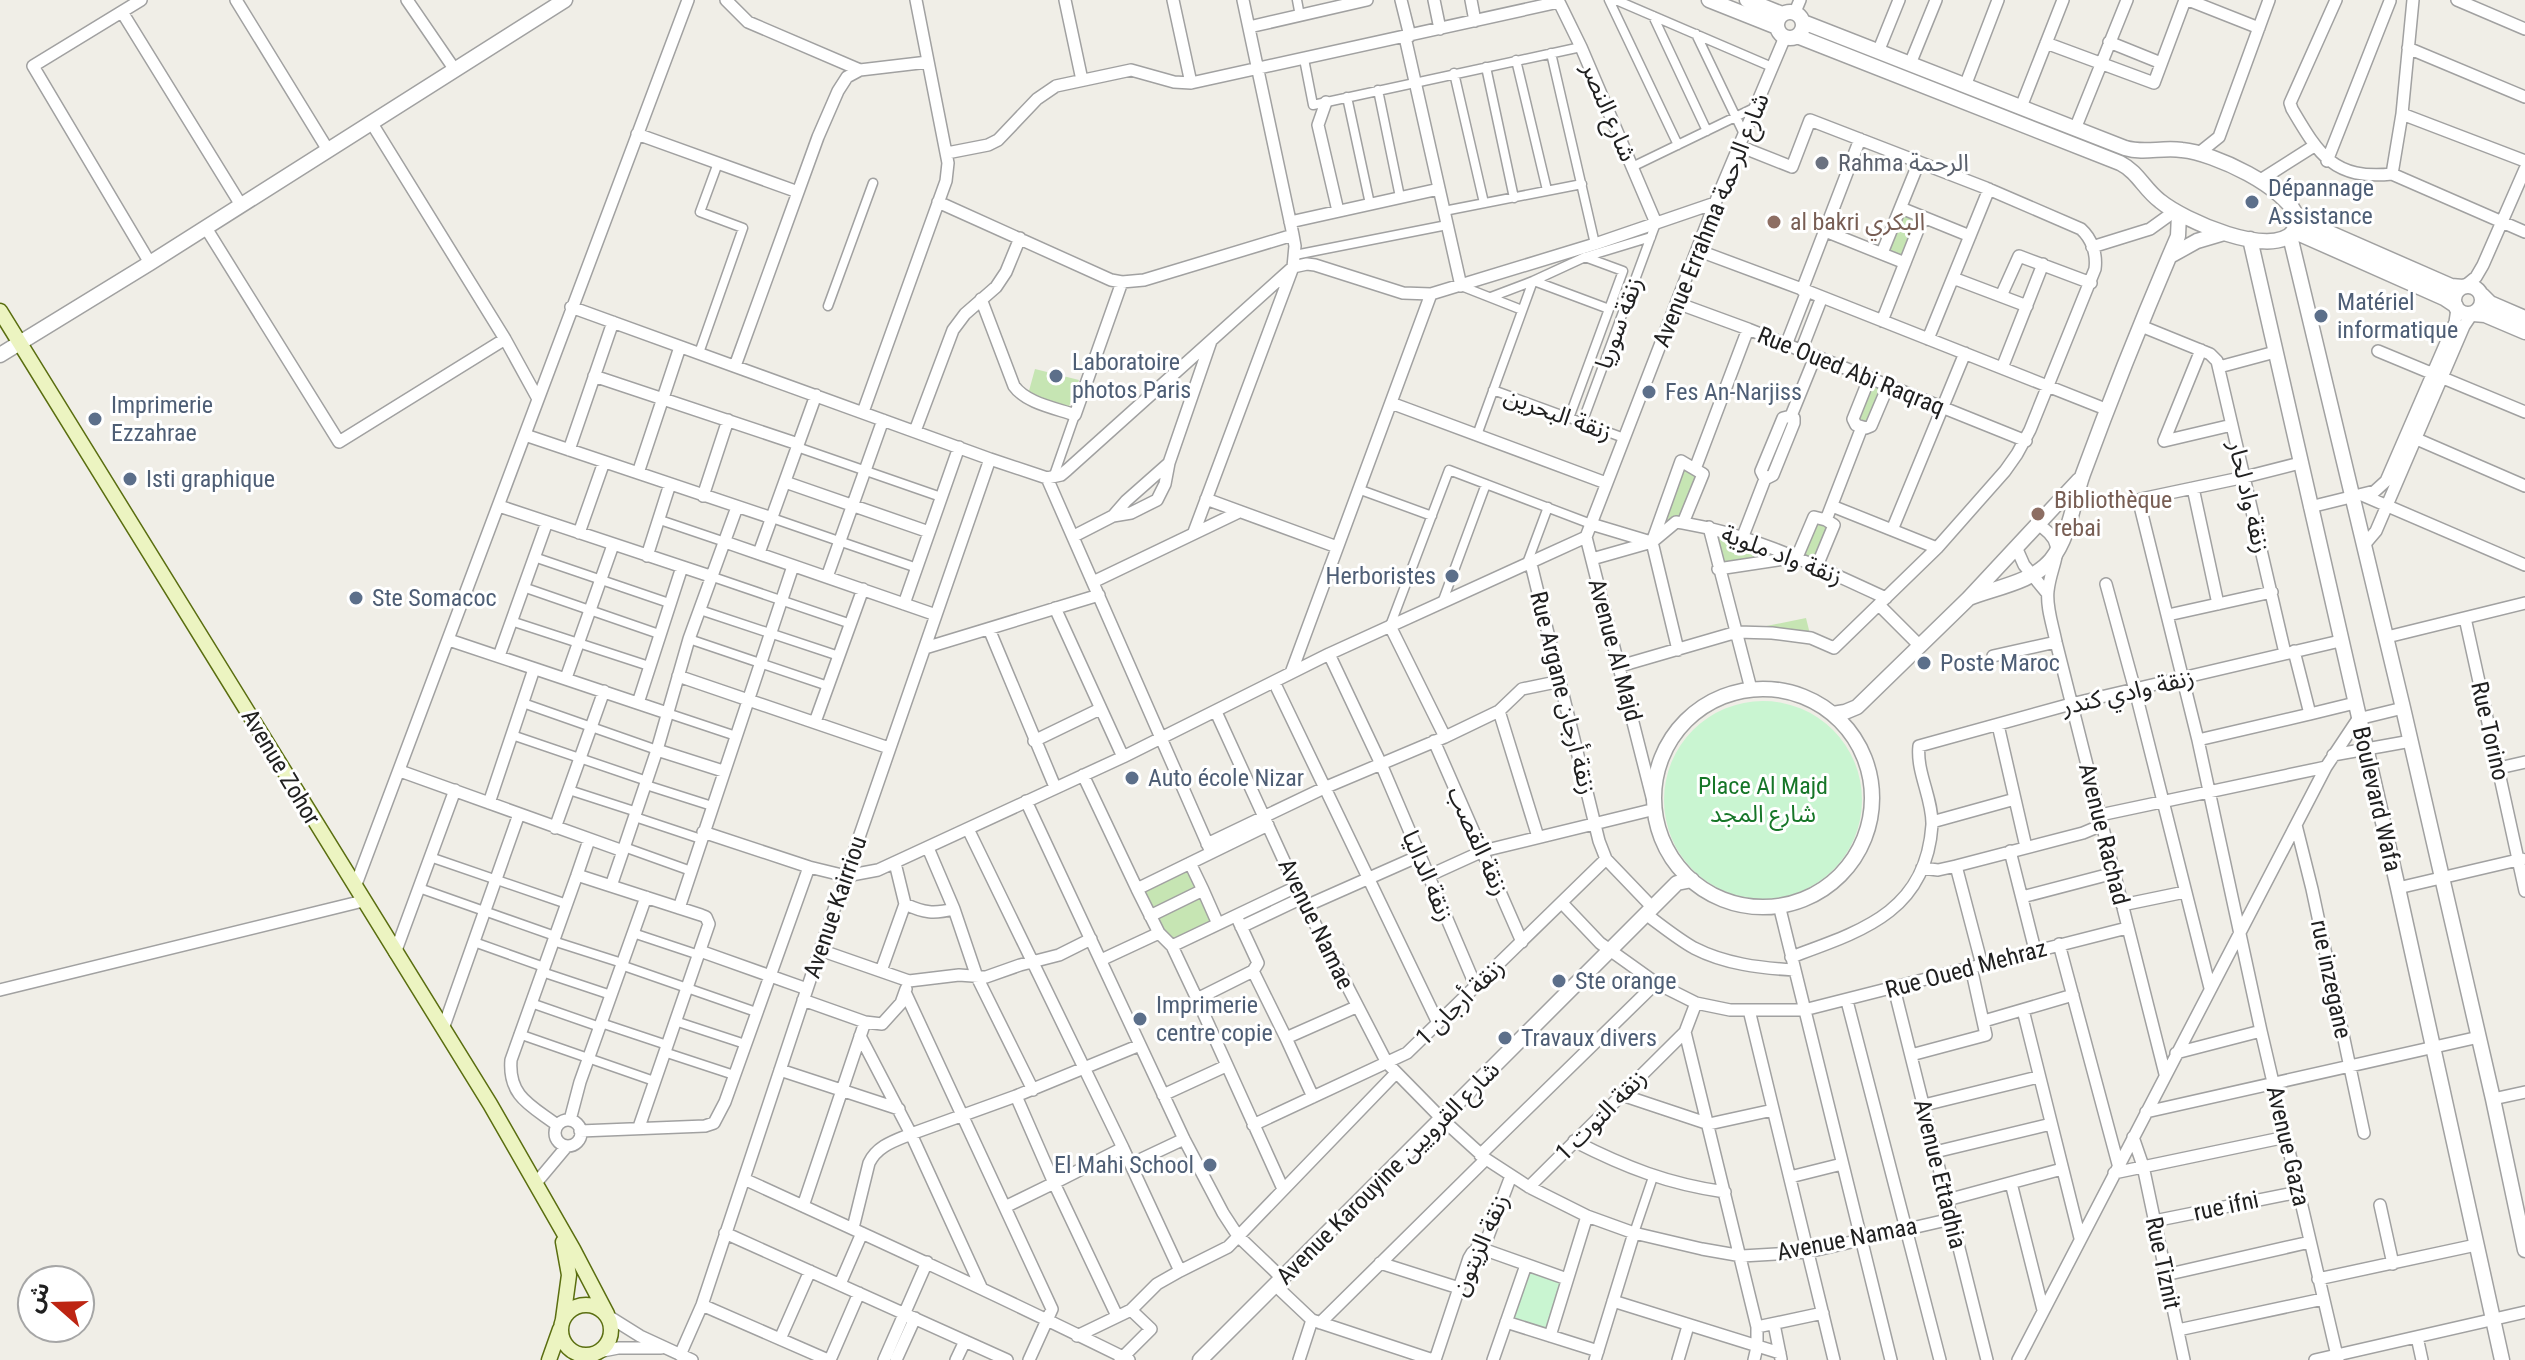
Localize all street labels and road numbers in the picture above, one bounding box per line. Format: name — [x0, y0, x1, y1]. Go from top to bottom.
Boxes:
street label: شارع النصر — [1572, 57, 1642, 167]
street label: Avenue Errahma شارع الرحمة — [1647, 89, 1778, 352]
street label: زنقة سوريا — [1589, 273, 1649, 373]
street label: Rue Oued Abi Raqraq — [1753, 321, 1949, 421]
street label: زنقة البحرين — [1500, 382, 1616, 446]
street label: زنقة واد لحار — [2222, 437, 2275, 556]
street label: زنقة واد ملوية — [1718, 519, 1846, 591]
street label: Avenue Al Majd — [1583, 576, 1647, 724]
street label: Rue Argane زنقة أرجان — [1524, 588, 1604, 797]
street label: زنقة وادي كندر — [2058, 663, 2198, 725]
street label: Rue Torino — [2465, 679, 2515, 783]
street label: Avenue Zohor — [236, 704, 326, 830]
street label: Boulevard Wafa — [2347, 724, 2407, 874]
street label: Avenue Rachad — [2073, 760, 2135, 908]
street label: زنقة القصب — [1442, 782, 1514, 900]
street label: زنقة الداليا — [1396, 826, 1460, 926]
street label: Avenue Kairriou — [798, 832, 872, 982]
street label: Avenue Namae — [1272, 854, 1360, 994]
street label: rue inzegane — [2305, 917, 2357, 1041]
street label: Rue Oued Mehraz — [1882, 934, 2050, 1004]
street label: زنقة أرجان 1 — [1409, 952, 1510, 1051]
street label: Avenue Karouyine شارع القرويين — [1271, 1056, 1507, 1292]
street label: زنقة التوت 1 — [1550, 1064, 1652, 1166]
street label: Avenue Gaza — [2261, 1083, 2315, 1209]
street label: Avenue Ettadhia — [1908, 1097, 1972, 1251]
street label: rue ifni — [2191, 1185, 2261, 1227]
street label: زنقة الزيتون — [1445, 1190, 1515, 1300]
street label: Avenue Namaa — [1775, 1212, 1919, 1266]
street label: Rue Tiznit — [2140, 1214, 2186, 1312]

